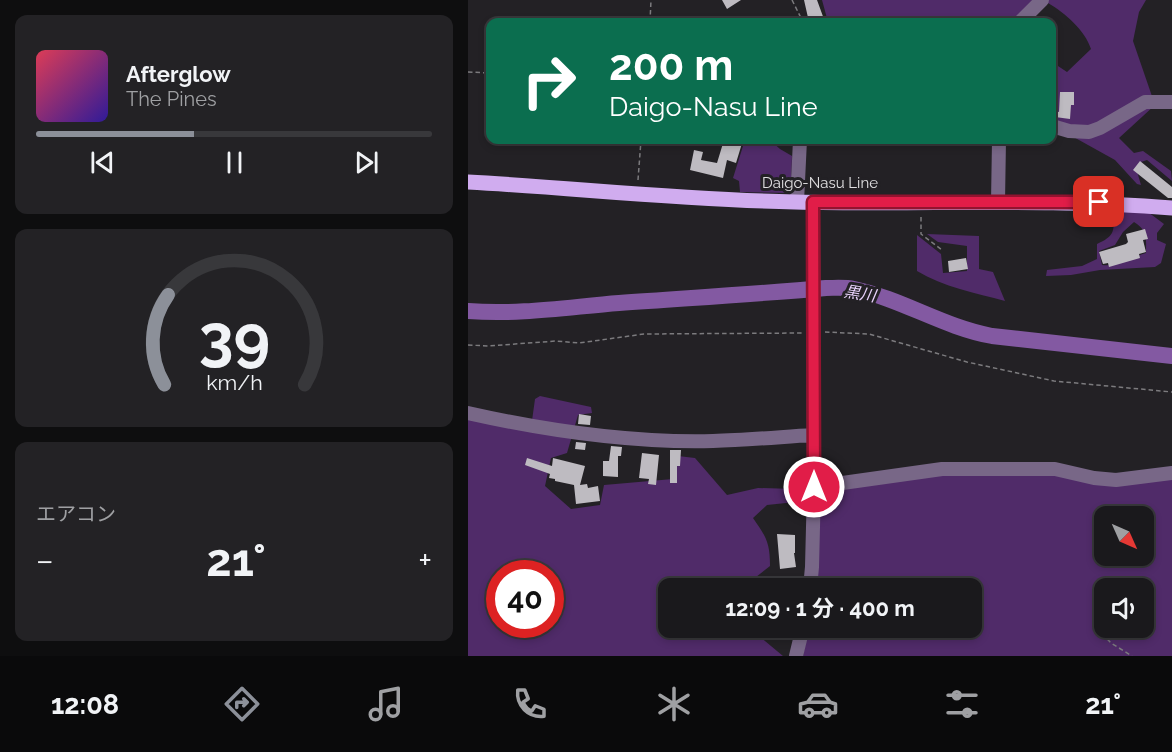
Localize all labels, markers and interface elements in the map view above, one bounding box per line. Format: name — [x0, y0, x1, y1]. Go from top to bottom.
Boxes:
text: 200 m — [609, 41, 733, 90]
icon: right — [510, 42, 588, 120]
text: Afterglow — [126, 61, 231, 87]
text: The Pines — [126, 87, 217, 111]
text: Daigo-Nasu Line — [609, 91, 818, 122]
icon: previous — [86, 146, 119, 179]
icon: pause — [218, 146, 251, 179]
icon: next — [350, 146, 383, 179]
street label: Daigo-Nasu Line — [762, 174, 878, 192]
pin — [1073, 176, 1124, 227]
icon: arrive — [1082, 185, 1115, 218]
water label: 黒川 — [843, 282, 879, 306]
text: 39 — [198, 300, 270, 374]
text: km/h — [206, 370, 262, 395]
position arrow — [782, 455, 846, 519]
text: エアコン — [36, 502, 116, 526]
north arrow — [1094, 506, 1154, 566]
map controls — [1094, 506, 1154, 638]
text: 21° — [206, 534, 266, 587]
text: − — [36, 541, 54, 580]
text: + — [418, 541, 432, 580]
speed limit sign: 40 — [486, 560, 564, 638]
button: sound — [1094, 578, 1154, 638]
text: 12:09 · 1 分 · 400 m — [725, 595, 915, 621]
icon: directions — [221, 683, 263, 725]
icon: music — [365, 683, 407, 725]
icon: phone — [509, 683, 551, 725]
icon: climate — [653, 683, 695, 725]
icon: car — [797, 683, 839, 725]
icon: filters — [941, 683, 983, 725]
text: 12:08 — [51, 689, 119, 720]
text: 21° — [1085, 689, 1121, 720]

